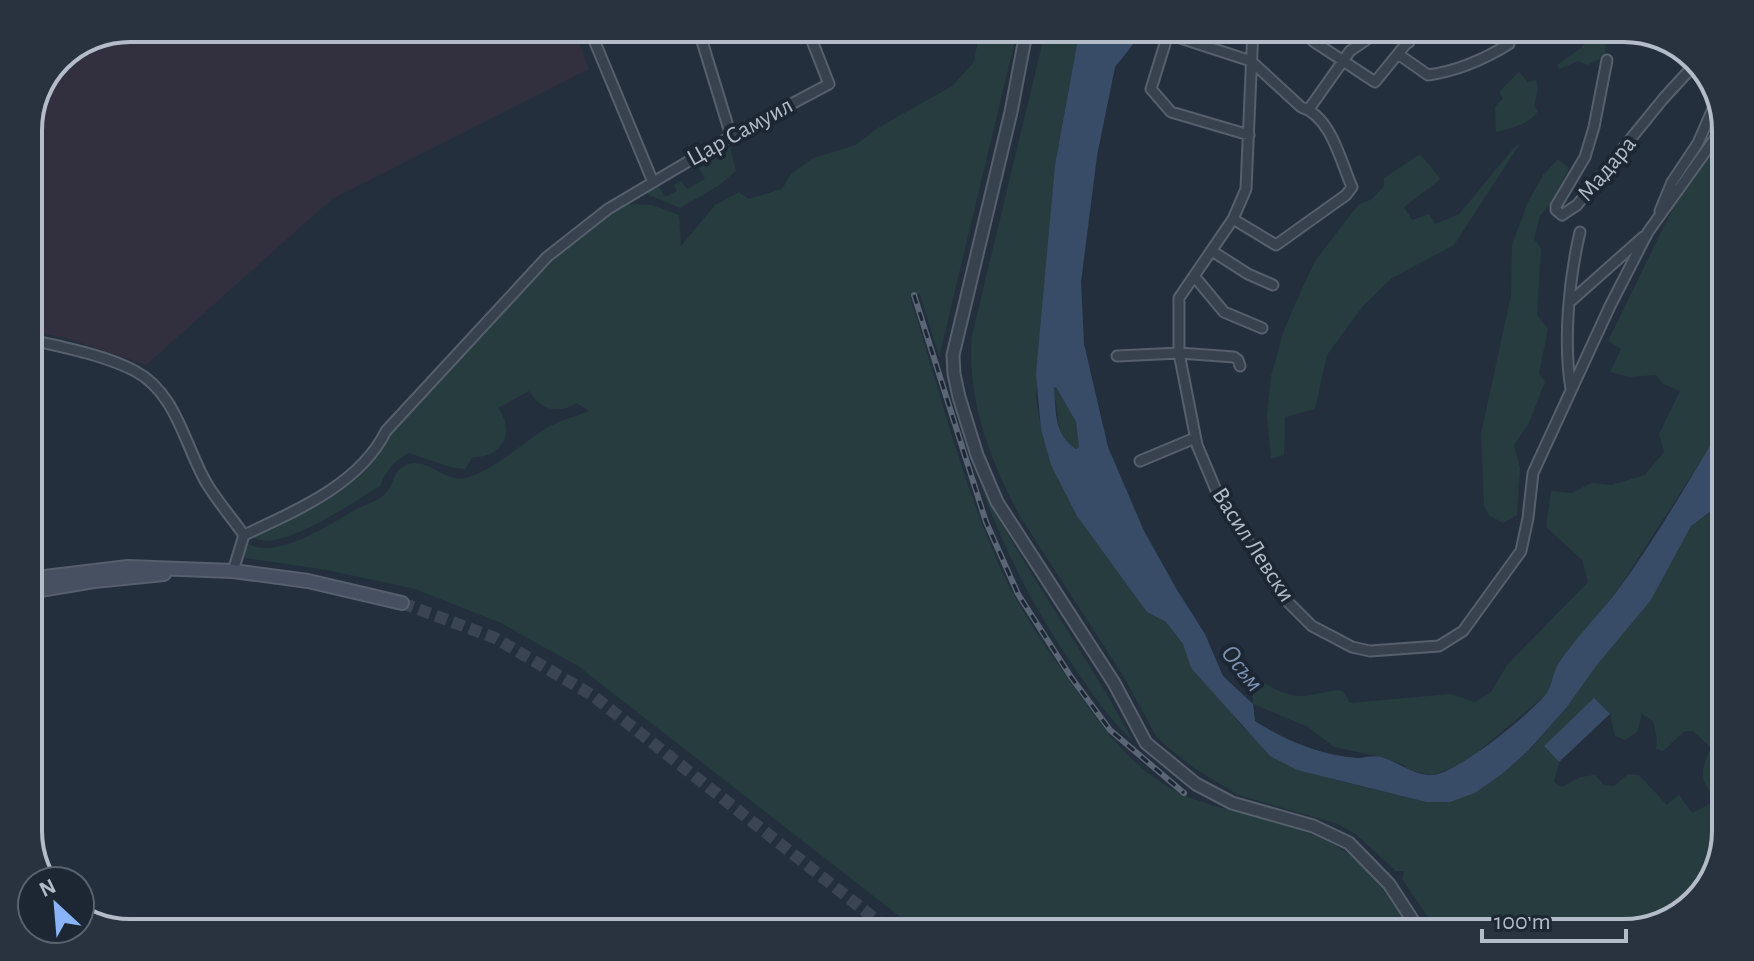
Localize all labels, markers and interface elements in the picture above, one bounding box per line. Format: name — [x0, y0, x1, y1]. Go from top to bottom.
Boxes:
street label: Цар Самуил — [683, 93, 797, 171]
street label: Мадара — [1573, 132, 1641, 206]
street label: Васил Левски — [1207, 484, 1299, 606]
water label: Осъм — [1216, 640, 1268, 696]
north arrow — [16, 865, 96, 945]
text: N — [36, 875, 59, 901]
scale bar — [1482, 893, 1626, 943]
text: 100 m — [1494, 910, 1551, 934]

